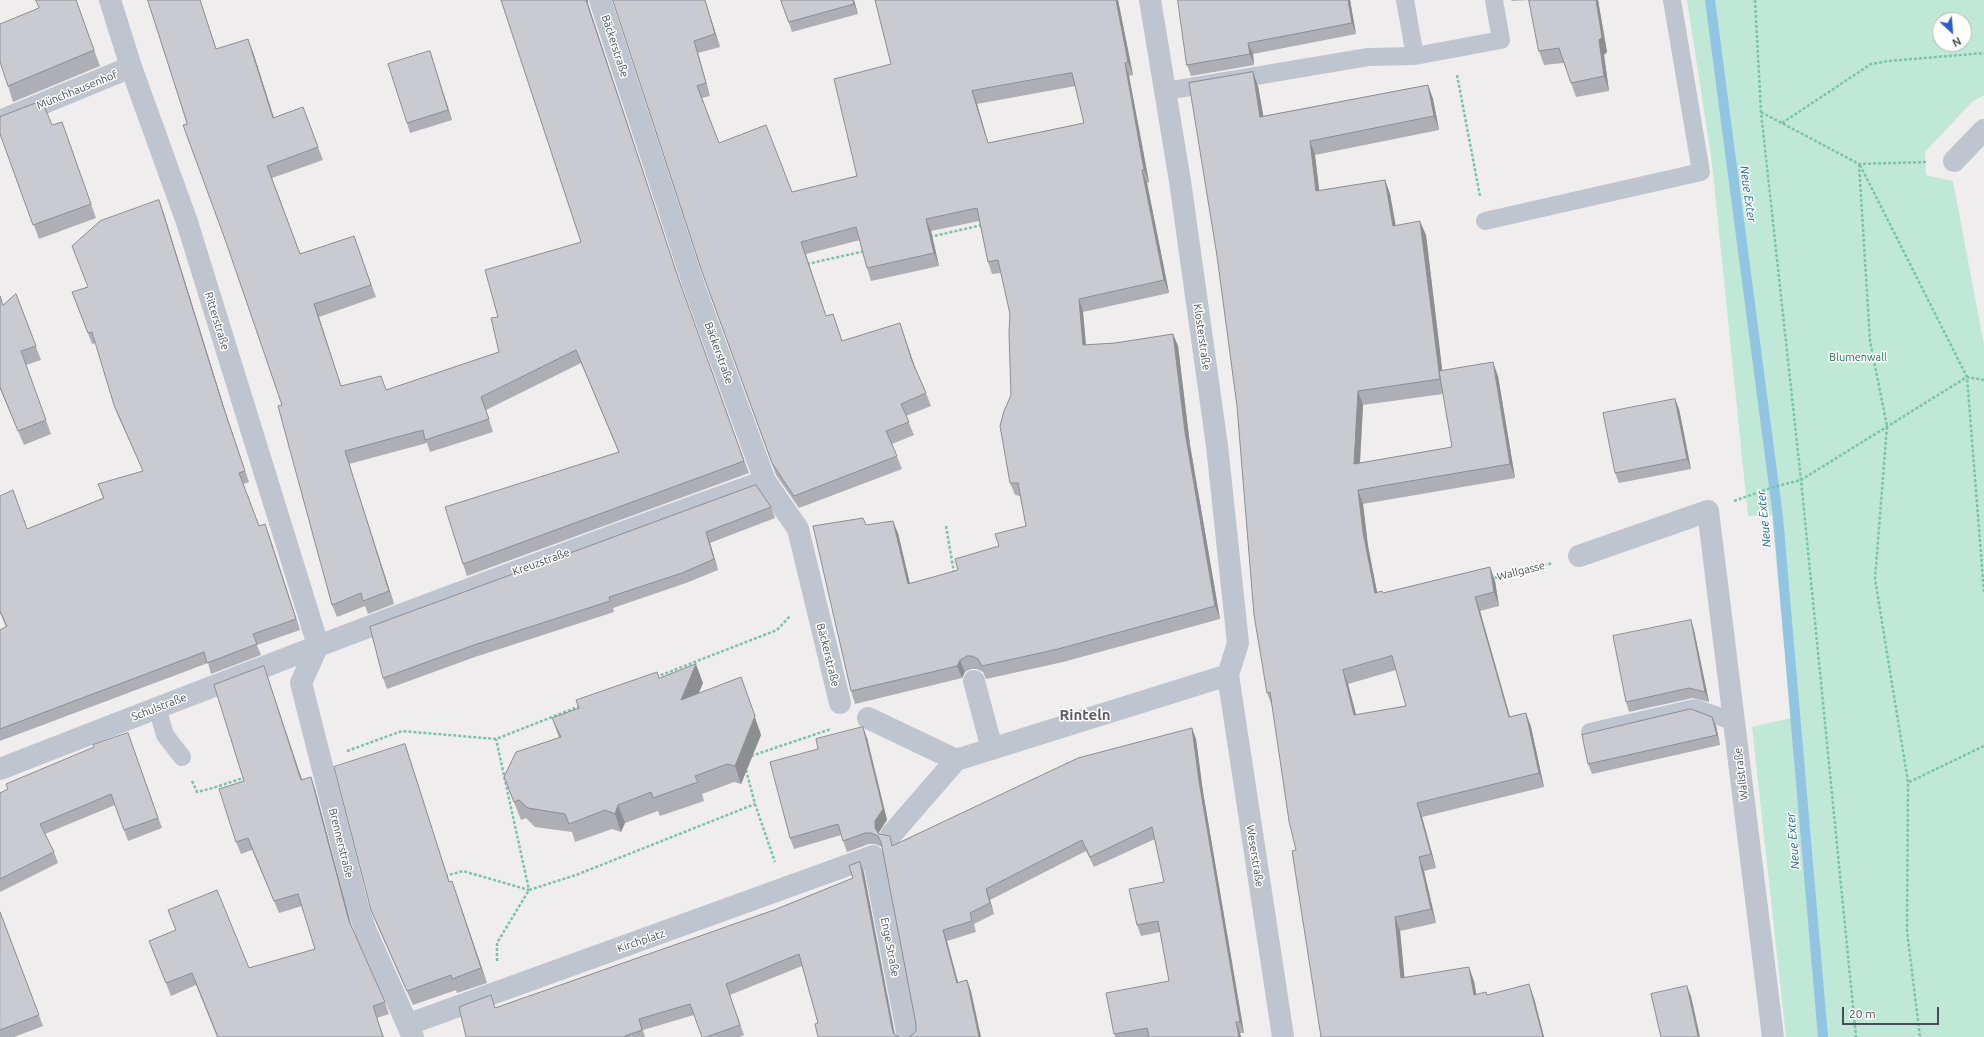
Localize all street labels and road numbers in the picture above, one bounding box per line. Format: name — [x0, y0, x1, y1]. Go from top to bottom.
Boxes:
street label: Bäckerstraße — [599, 13, 631, 79]
street label: Münchhausenhof — [35, 68, 119, 112]
street label: Ritterstraße — [202, 290, 232, 352]
street label: Klosterstraße — [1191, 303, 1213, 371]
street label: Bäckerstraße — [702, 320, 736, 386]
street label: Kreuzstraße — [511, 546, 571, 578]
street label: Wallgasse — [1496, 559, 1546, 583]
street label: Bäckerstraße — [814, 622, 842, 688]
street label: Schulstraße — [130, 690, 188, 724]
street label: Wallstraße — [1731, 747, 1751, 801]
street label: Brennerstraße — [326, 807, 356, 879]
street label: Weserstraße — [1244, 824, 1266, 888]
street label: Enge Straße — [878, 916, 902, 978]
street label: Kirchplatz — [615, 927, 667, 955]

